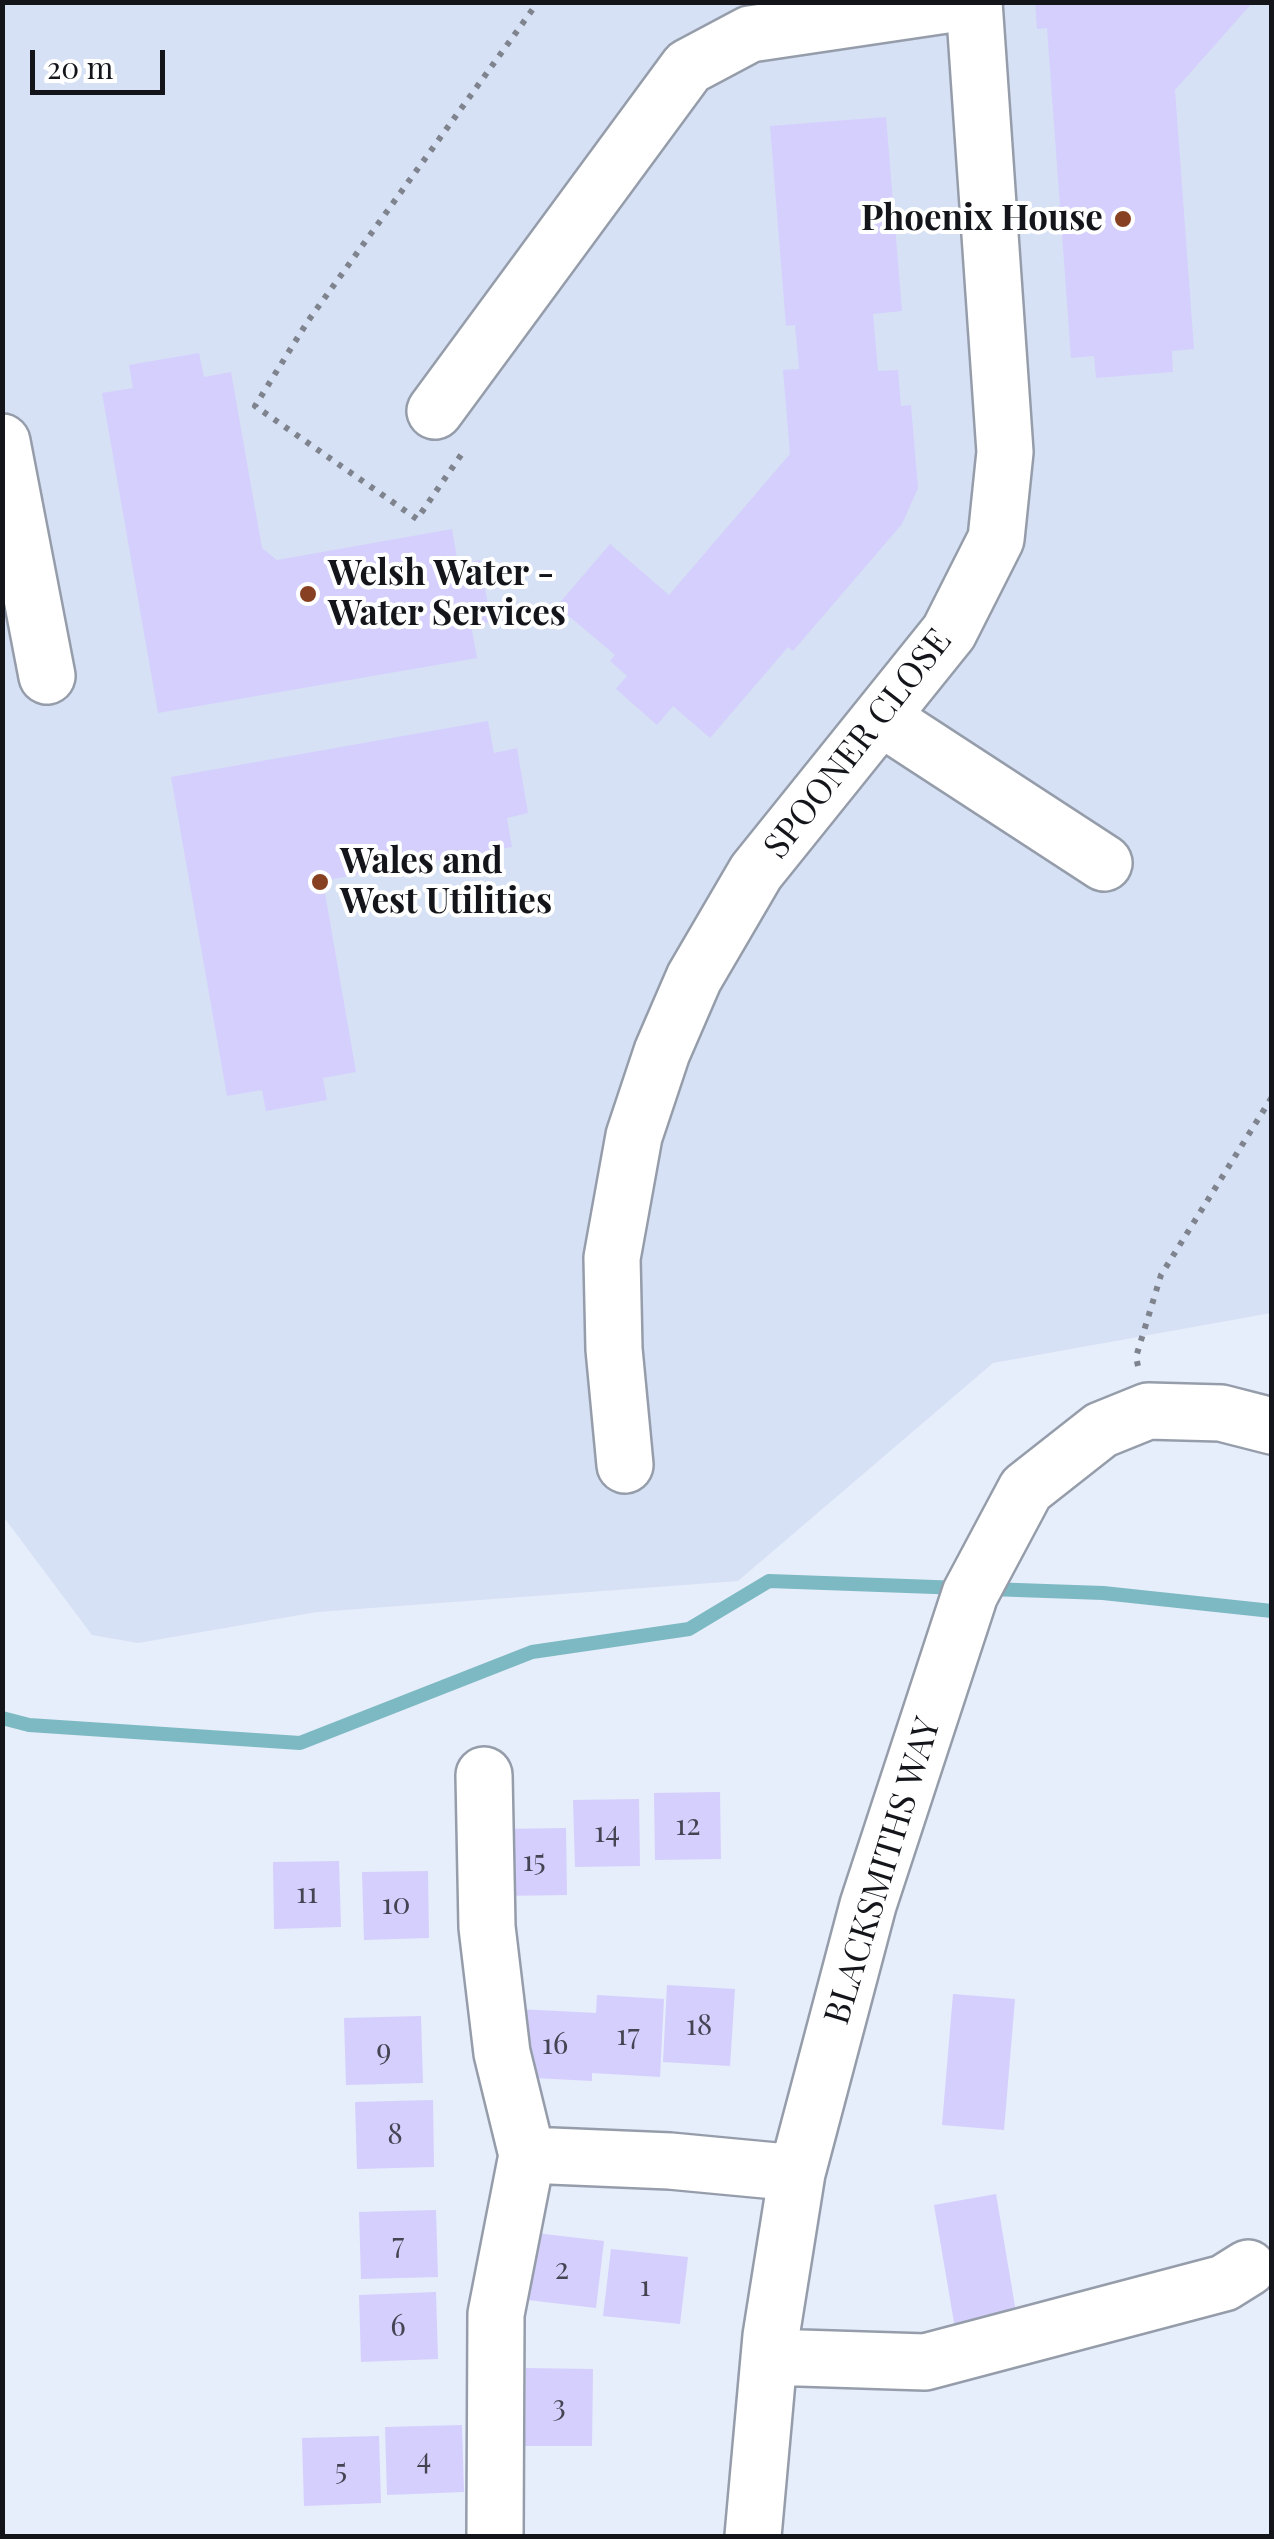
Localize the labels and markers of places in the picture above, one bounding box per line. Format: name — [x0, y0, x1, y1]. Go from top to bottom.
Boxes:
place label: Phoenix House — [861, 198, 1103, 240]
marker: Phoenix House — [1112, 208, 1134, 230]
place label: Welsh Water - Water Services — [328, 553, 566, 635]
marker: Welsh Water - Water Services — [297, 583, 319, 605]
place label: Wales and West Utilities — [340, 841, 552, 923]
marker: Wales and West Utilities — [309, 871, 331, 893]

